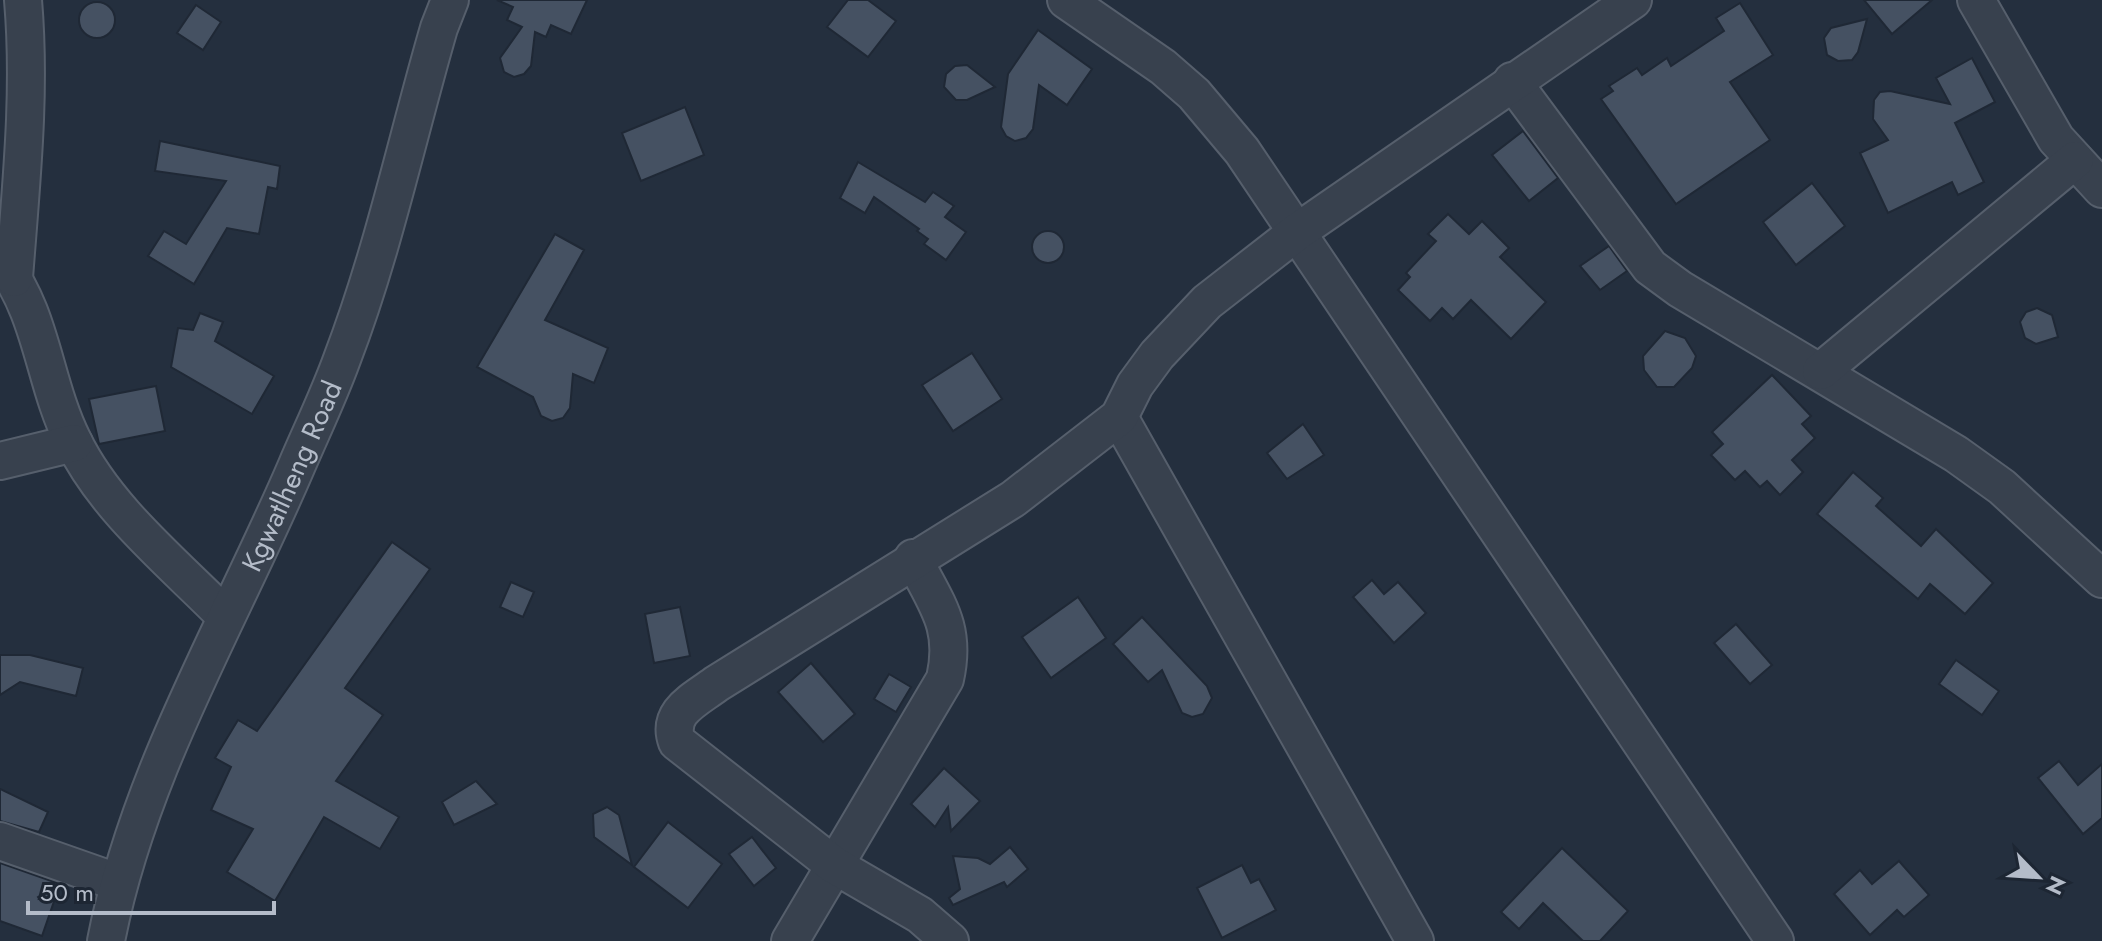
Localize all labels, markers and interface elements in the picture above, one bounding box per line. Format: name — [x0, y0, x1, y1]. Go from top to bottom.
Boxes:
street label: Kgwatlheng Road — [231, 374, 353, 578]
north arrow — [1998, 837, 2078, 917]
scale bar — [28, 865, 274, 915]
text: N — [2038, 871, 2074, 900]
text: 50 m — [40, 875, 94, 910]

